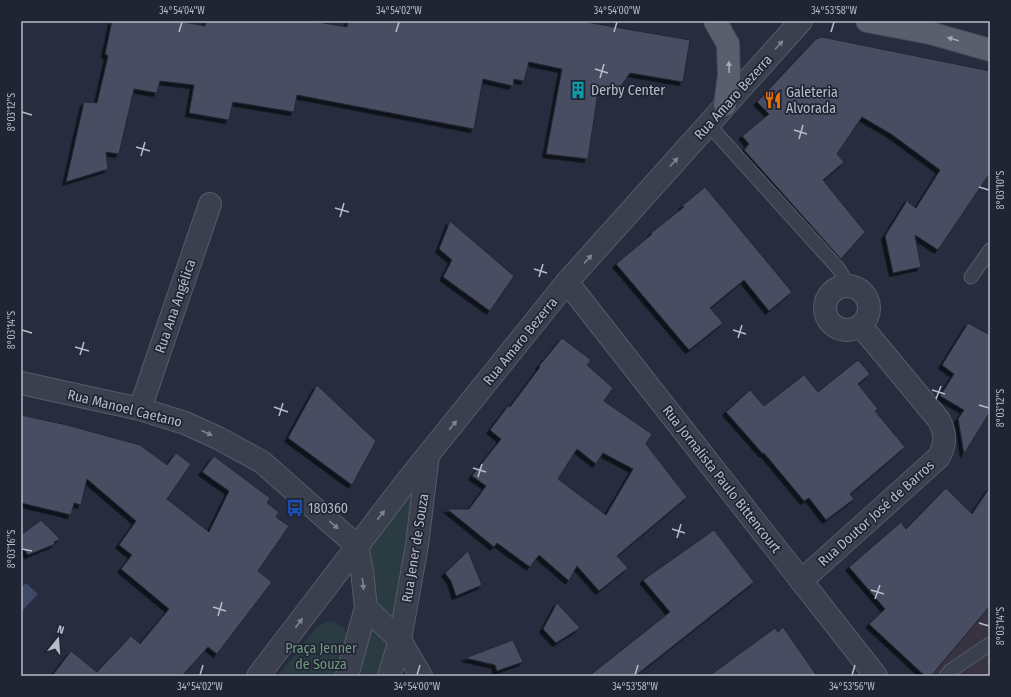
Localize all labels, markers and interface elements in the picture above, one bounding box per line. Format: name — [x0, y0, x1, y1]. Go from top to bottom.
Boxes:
text: 34°54'04"W — [159, 5, 205, 17]
text: 34°54'02"W — [376, 5, 422, 17]
text: 34°54'00"W — [594, 5, 641, 17]
text: 34°53'58"W — [811, 5, 857, 17]
one-way arrow — [946, 36, 958, 42]
one-way arrow — [774, 41, 783, 50]
street label: Rua Amaro Bezerra — [691, 51, 776, 143]
one-way arrow — [726, 60, 732, 73]
building icon: Derby Center — [568, 80, 588, 100]
place label: Derby Center — [591, 82, 665, 99]
place label: Galeteria Alvorada — [786, 84, 838, 117]
restaurant icon: Galeteria Alvorada — [763, 90, 783, 110]
text: 8°03'12"S — [6, 93, 18, 131]
one-way arrow — [670, 157, 679, 167]
text: 8°03'10"S — [995, 170, 1007, 210]
one-way arrow — [583, 254, 593, 264]
street label: Rua Ana Angélica — [151, 257, 199, 355]
street label: Rua Amaro Bezerra — [480, 294, 561, 389]
text: 8°03'14"S — [6, 311, 18, 349]
street label: Rua Manoel Caetano — [66, 386, 184, 431]
text: 8°03'12"S — [995, 389, 1007, 427]
street label: Rua Jornalista Paulo Bittencourt — [659, 402, 785, 557]
one-way arrow — [448, 420, 457, 430]
one-way arrow — [201, 430, 213, 436]
street label: Rua Doutor José de Barros — [815, 457, 938, 570]
street label: Rua Jener de Souza — [399, 492, 433, 604]
bus stop icon: 180360 — [285, 498, 305, 518]
place label: 180360 — [308, 500, 348, 517]
one-way arrow — [377, 509, 385, 520]
one-way arrow — [329, 521, 339, 530]
text: 8°03'16"S — [6, 530, 18, 568]
one-way arrow — [360, 578, 366, 590]
text: 8°03'14"S — [995, 607, 1007, 645]
one-way arrow — [294, 617, 303, 628]
north arrow — [38, 619, 78, 659]
text: N — [56, 623, 66, 637]
park label: Praça Jenner de Souza — [285, 640, 357, 673]
text: 34°54'02"W — [177, 681, 223, 693]
text: 34°54'00"W — [394, 681, 441, 693]
text: 34°53'58"W — [612, 681, 658, 693]
text: 34°53'56"W — [829, 681, 875, 693]

